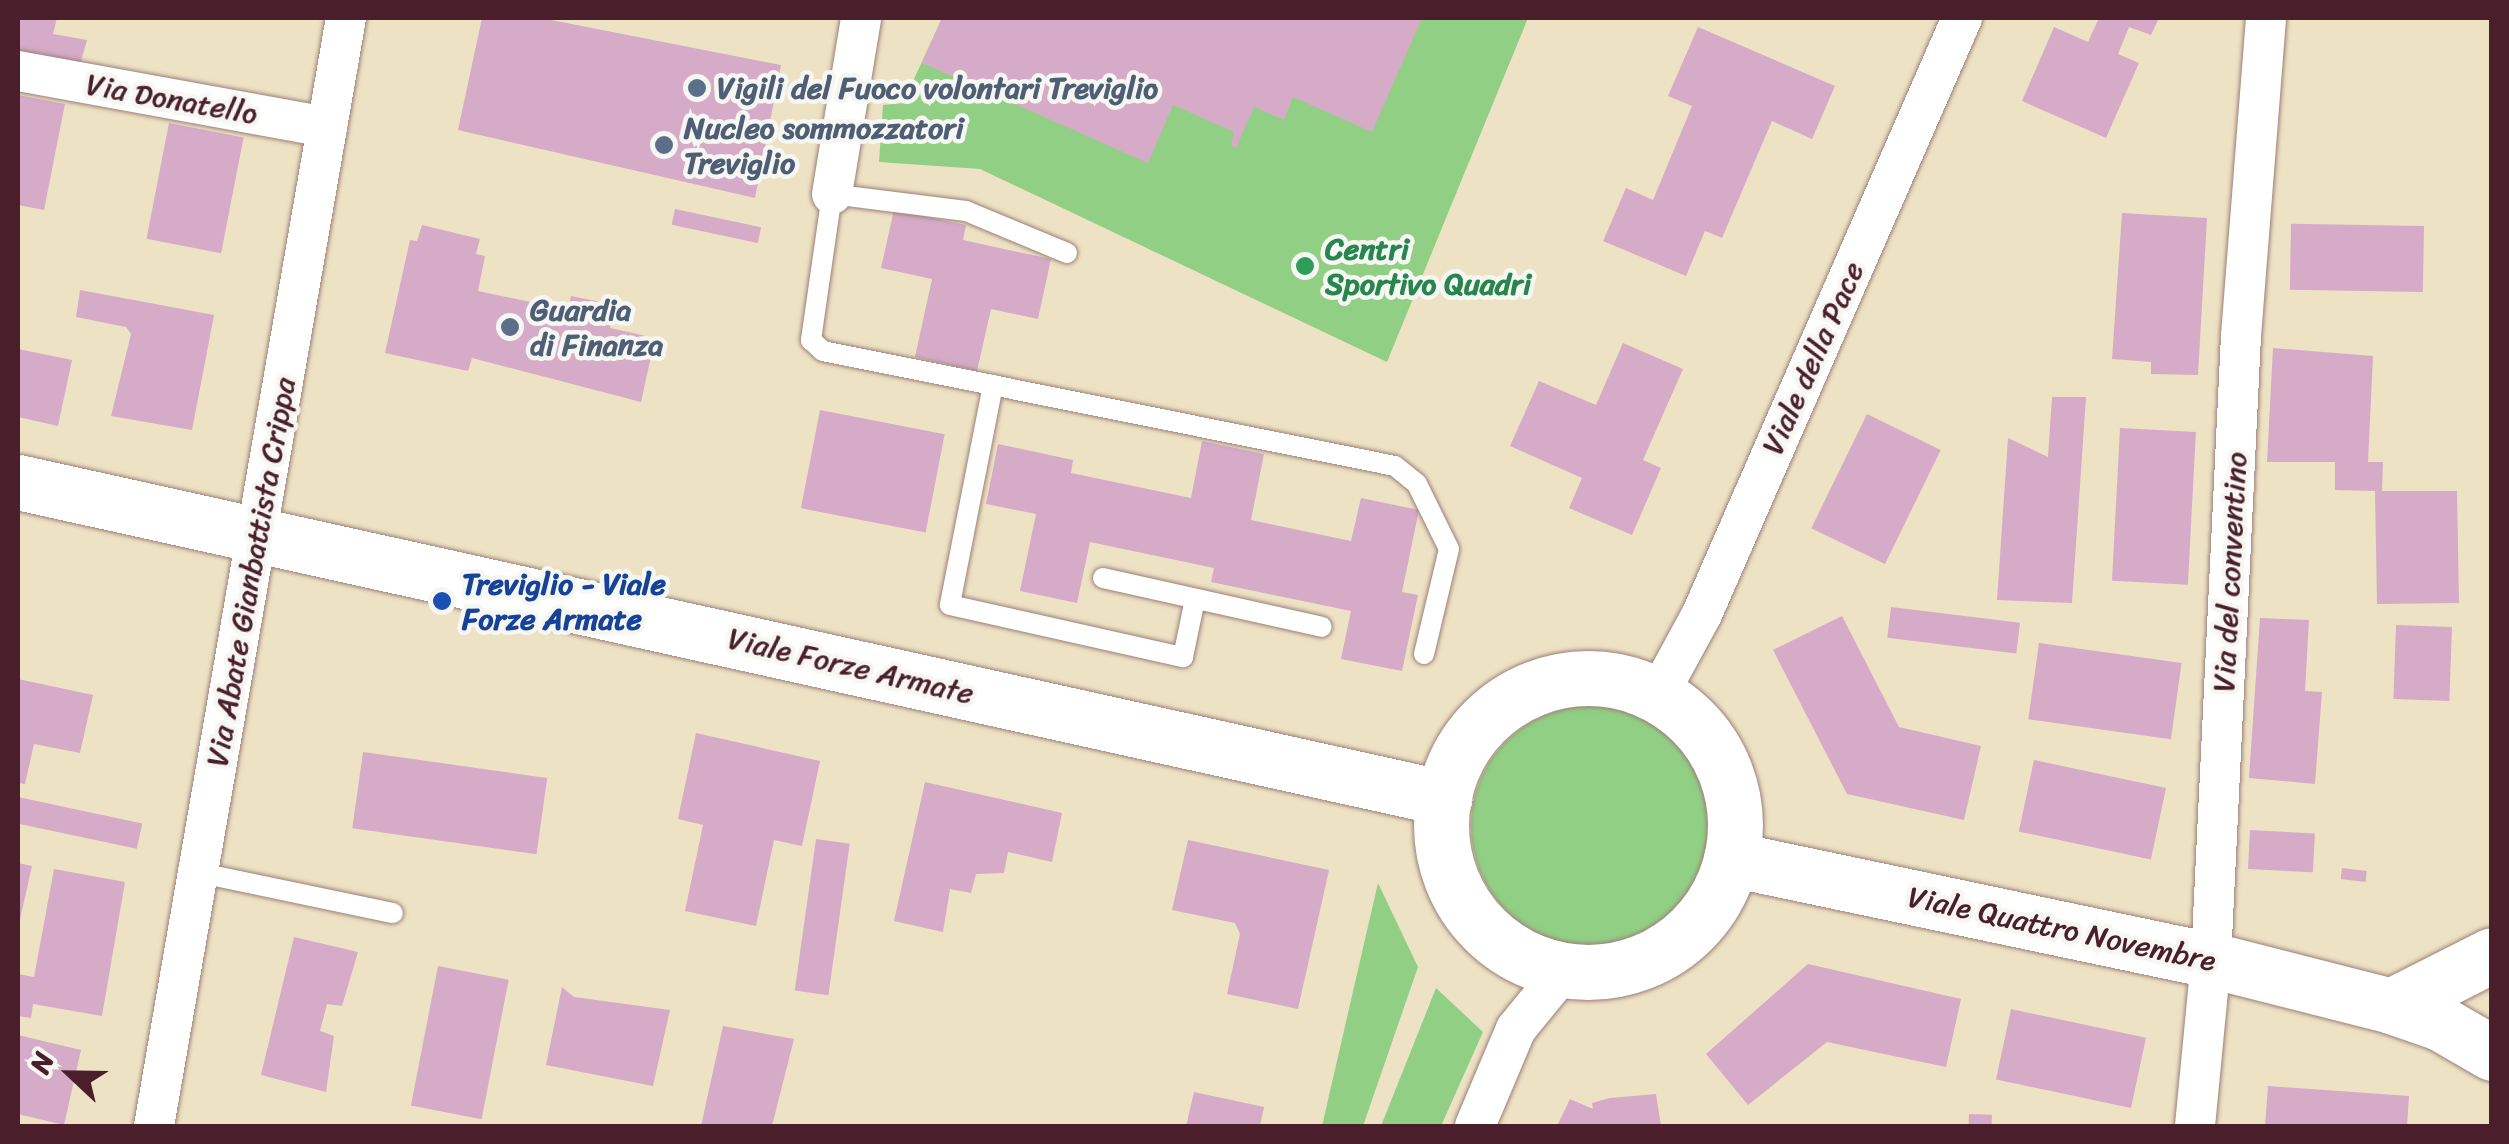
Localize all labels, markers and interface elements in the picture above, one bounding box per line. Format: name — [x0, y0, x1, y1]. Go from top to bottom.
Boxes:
street label: Via Donatello — [84, 66, 260, 132]
place label: Vigili del Fuoco volontari Treviglio — [717, 70, 1161, 106]
marker: Vigili del Fuoco volontari Treviglio — [686, 77, 708, 99]
place label: Nucleo sommozzatori Treviglio — [684, 110, 964, 180]
marker: Nucleo sommozzatori Treviglio — [653, 134, 675, 156]
place label: Centri Sportivo Quadri — [1325, 231, 1531, 302]
marker: Centri Sportivo Quadri — [1294, 255, 1316, 277]
street label: Viale della Pace — [1754, 256, 1872, 460]
place label: Guardia di Finanza — [530, 292, 663, 362]
marker: Guardia di Finanza — [499, 316, 521, 338]
street label: Via Abate Gianbattista Crippa — [199, 375, 303, 769]
street label: Via del conventino — [2206, 451, 2254, 693]
place label: Treviglio - Viale Forze Armate — [462, 566, 667, 636]
marker: Treviglio - Viale Forze Armate — [431, 590, 453, 612]
street label: Viale Forze Armate — [725, 620, 977, 712]
street label: Viale Quattro Novembre — [1905, 879, 2219, 979]
north arrow — [20, 1024, 120, 1124]
text: N — [15, 1044, 68, 1081]

